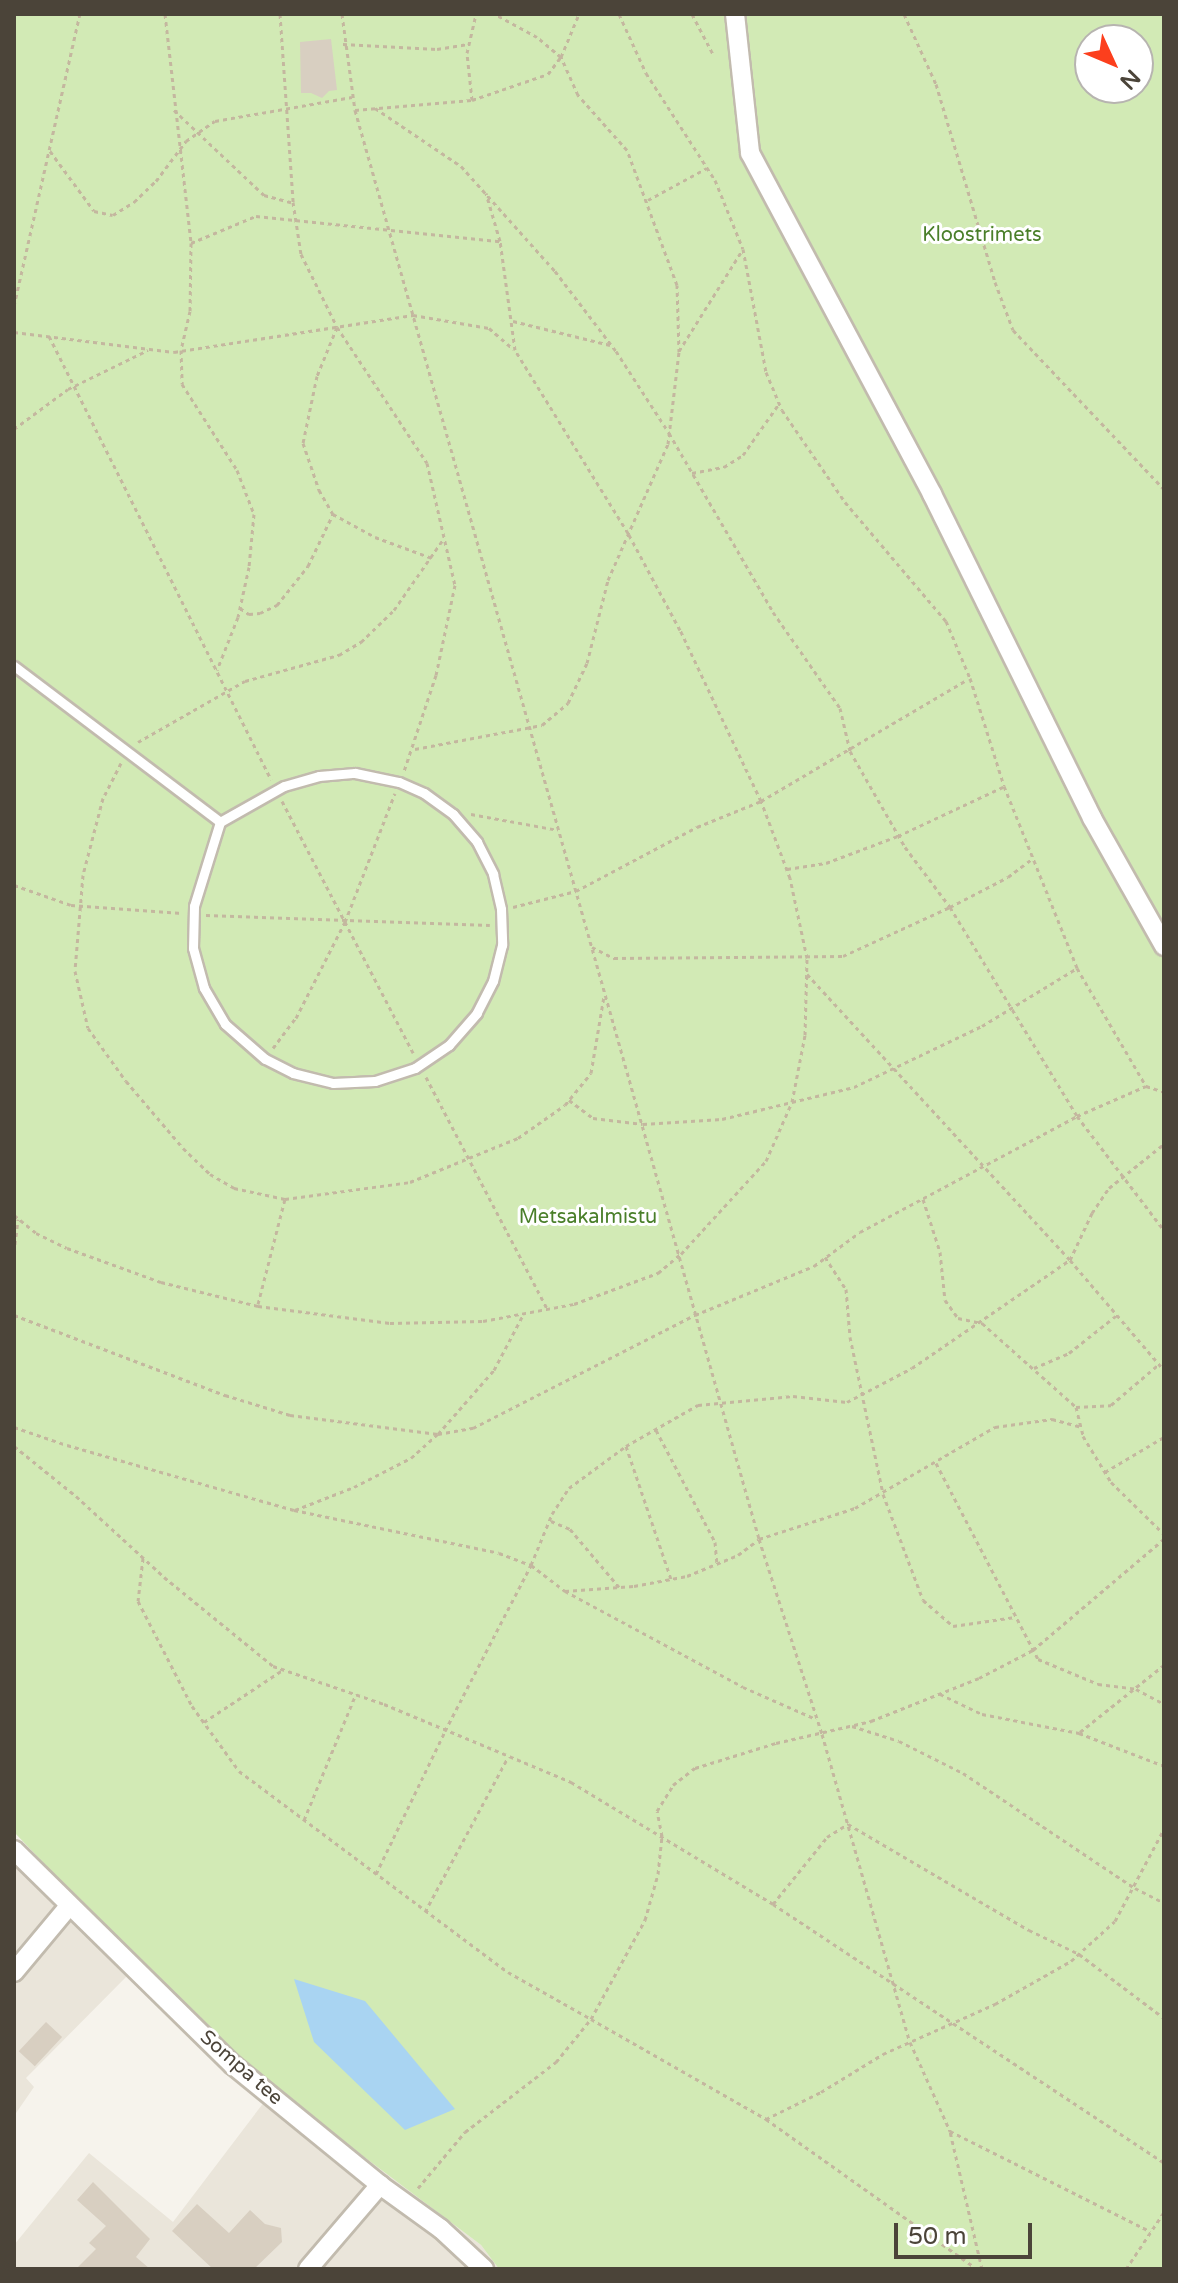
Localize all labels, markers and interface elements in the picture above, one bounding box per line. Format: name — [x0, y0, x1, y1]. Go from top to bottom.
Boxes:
north arrow — [1074, 24, 1154, 104]
text: N — [1114, 64, 1145, 95]
park label: Kloostrimets — [922, 223, 1042, 247]
park label: Metsakalmistu — [519, 1205, 657, 1229]
street label: Sompa tee — [195, 2025, 287, 2111]
scale bar — [898, 2207, 1036, 2257]
text: 50 m — [908, 2222, 966, 2251]

